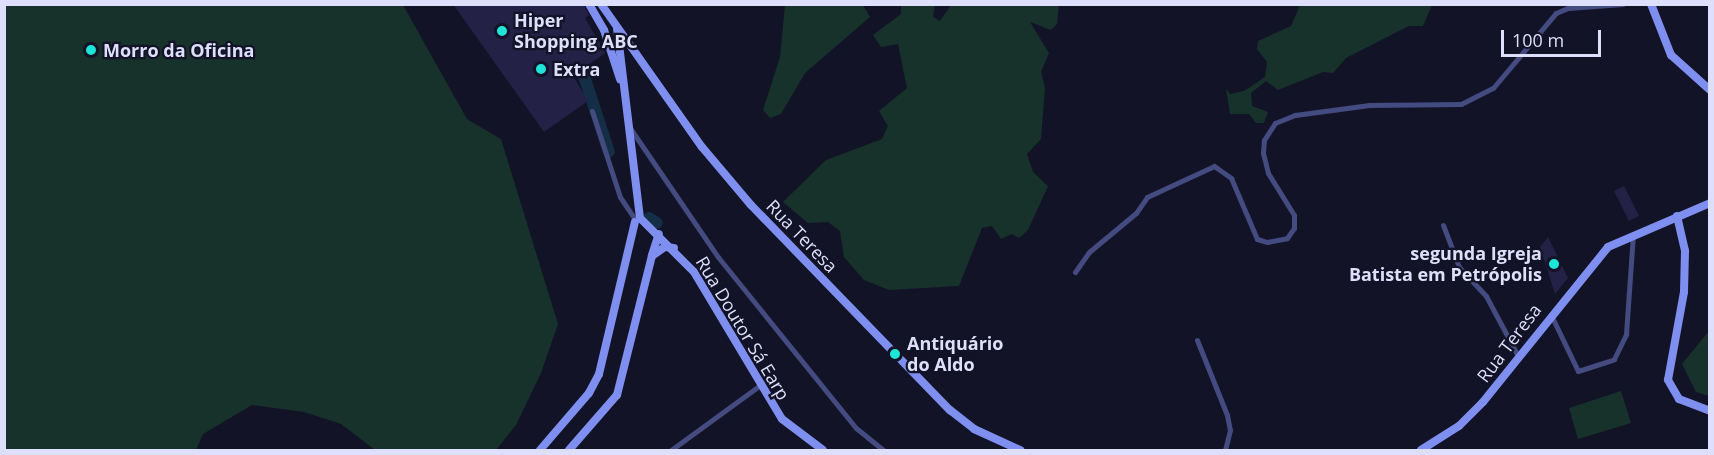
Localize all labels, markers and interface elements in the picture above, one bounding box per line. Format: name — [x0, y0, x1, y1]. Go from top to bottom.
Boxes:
place label: Hiper Shopping ABC — [514, 10, 638, 52]
scale bar — [1504, 18, 1604, 56]
marker: Hiper Shopping ABC — [495, 24, 509, 38]
text: 100 m — [1512, 28, 1564, 52]
place label: Morro da Oficina — [103, 39, 254, 61]
marker: Morro da Oficina — [84, 43, 98, 57]
place label: Extra — [553, 58, 600, 80]
marker: Extra — [534, 62, 548, 76]
street label: Rua Teresa — [762, 195, 842, 277]
place label: segunda Igreja Batista em Petrópolis — [1349, 243, 1542, 286]
street label: Rua Doutor Sá Earp — [692, 252, 794, 404]
marker: segunda Igreja Batista em Petrópolis — [1547, 257, 1561, 271]
street label: Rua Teresa — [1472, 299, 1546, 387]
place label: Antiquário do Aldo — [907, 333, 1003, 376]
marker: Antiquário do Aldo — [888, 347, 902, 361]

